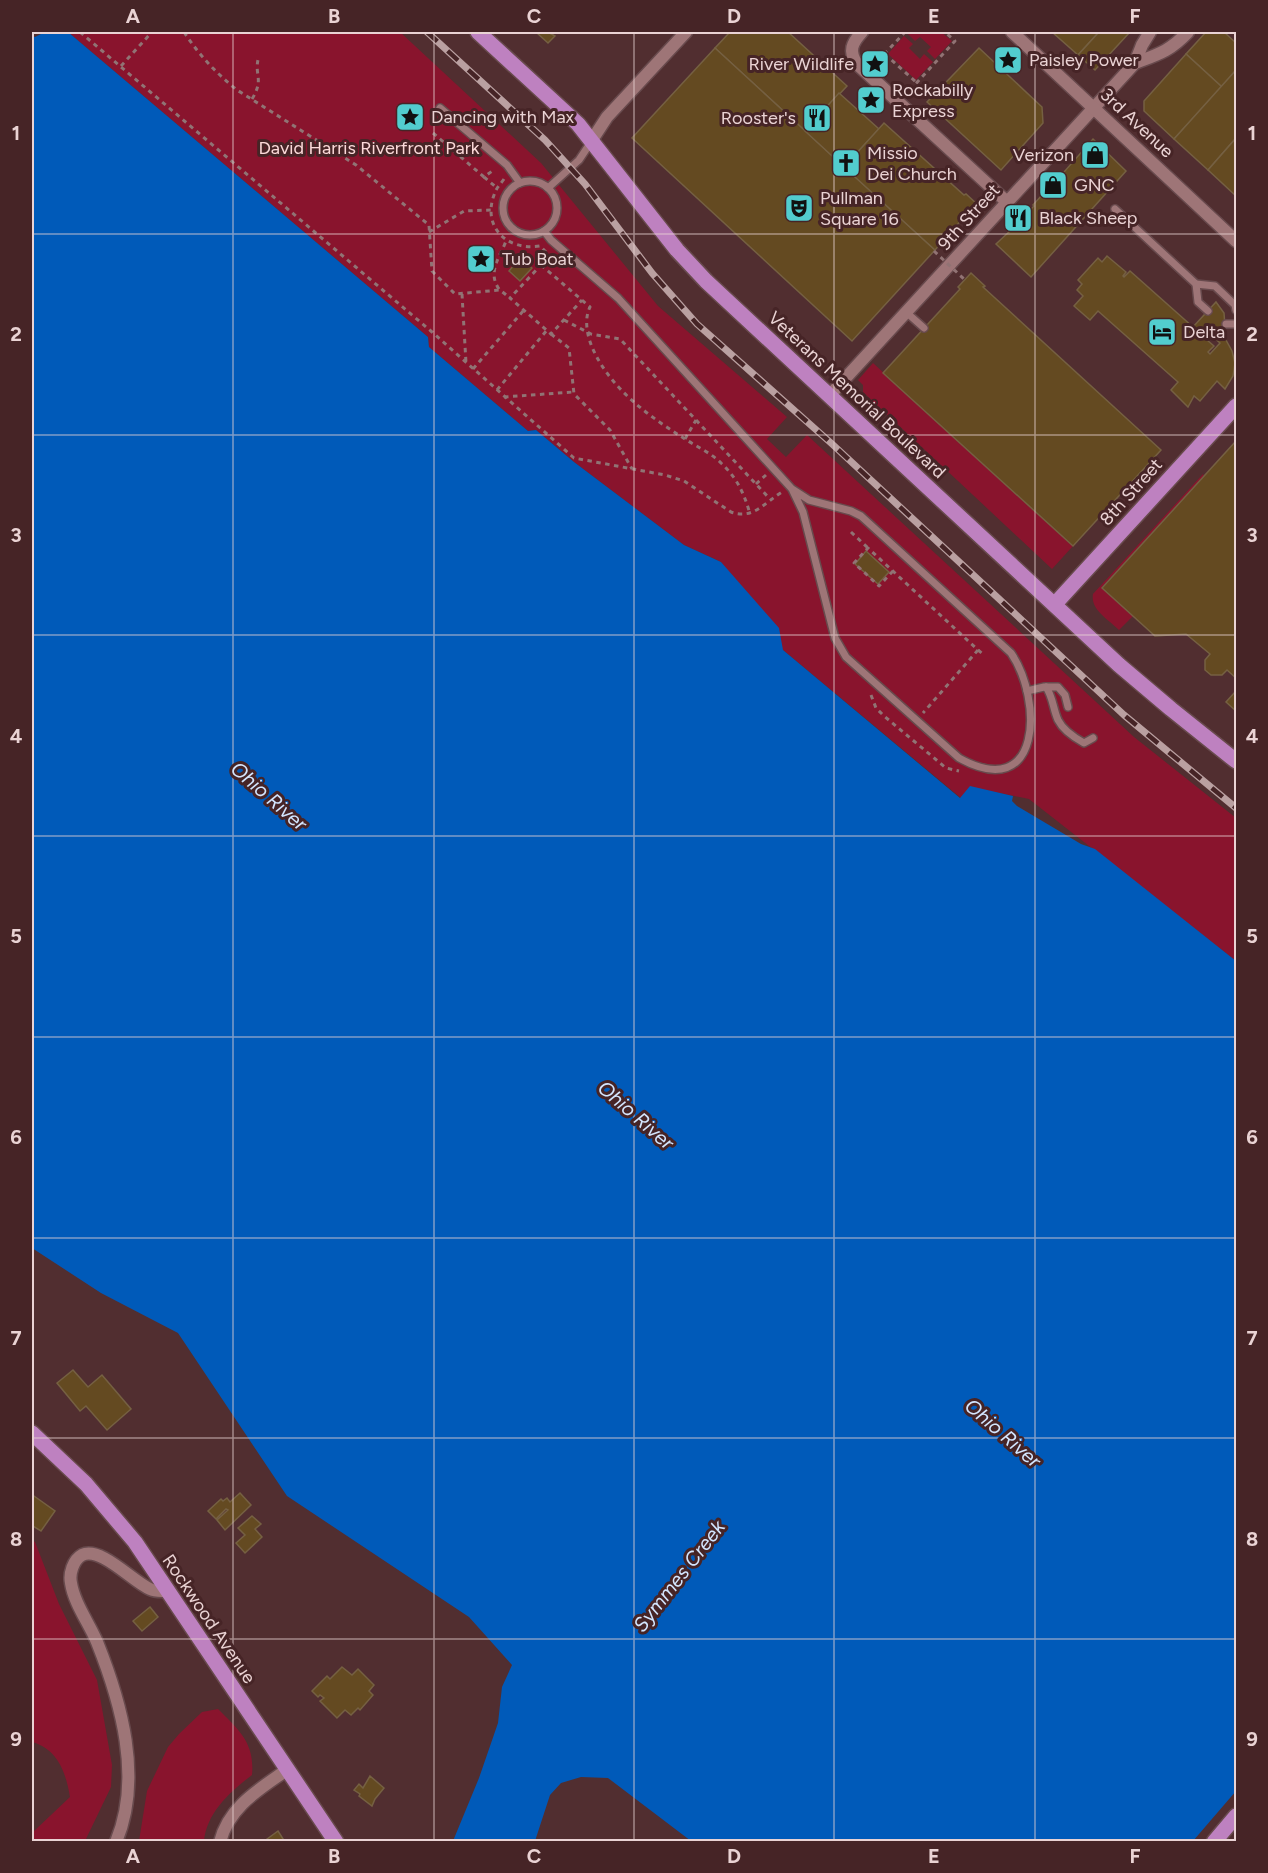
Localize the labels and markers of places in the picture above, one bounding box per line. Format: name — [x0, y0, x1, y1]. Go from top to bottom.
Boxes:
place icon: Paisley Power — [992, 44, 1024, 76]
place icon: River Wildlife — [859, 48, 891, 80]
place label: Paisley Power — [1029, 49, 1139, 71]
place label: River Wildlife — [749, 53, 854, 75]
place label: Rockabilly Express — [892, 79, 974, 122]
place icon: Rockabilly Express — [855, 84, 887, 116]
place icon: Dancing with Max — [394, 101, 426, 133]
restaurant icon: Rooster's — [801, 102, 833, 134]
place label: Dancing with Max — [431, 106, 575, 128]
place label: Rooster's — [721, 107, 796, 129]
shop icon: Verizon — [1079, 139, 1111, 171]
place label: Missio Dei Church — [867, 142, 957, 185]
place label: Verizon — [1013, 144, 1074, 166]
church icon: Missio Dei Church — [830, 147, 862, 179]
shop icon: GNC — [1037, 169, 1069, 201]
place label: GNC — [1074, 174, 1115, 196]
place label: Pullman Square 16 — [820, 187, 899, 230]
theatre icon: Pullman Square 16 — [783, 192, 815, 224]
restaurant icon: Black Sheep — [1002, 202, 1034, 234]
place label: Black Sheep — [1039, 207, 1137, 229]
place icon: Tub Boat — [465, 243, 497, 275]
place label: Tub Boat — [502, 248, 574, 270]
hotel icon: Delta — [1146, 316, 1178, 348]
place label: Delta — [1183, 321, 1225, 343]

